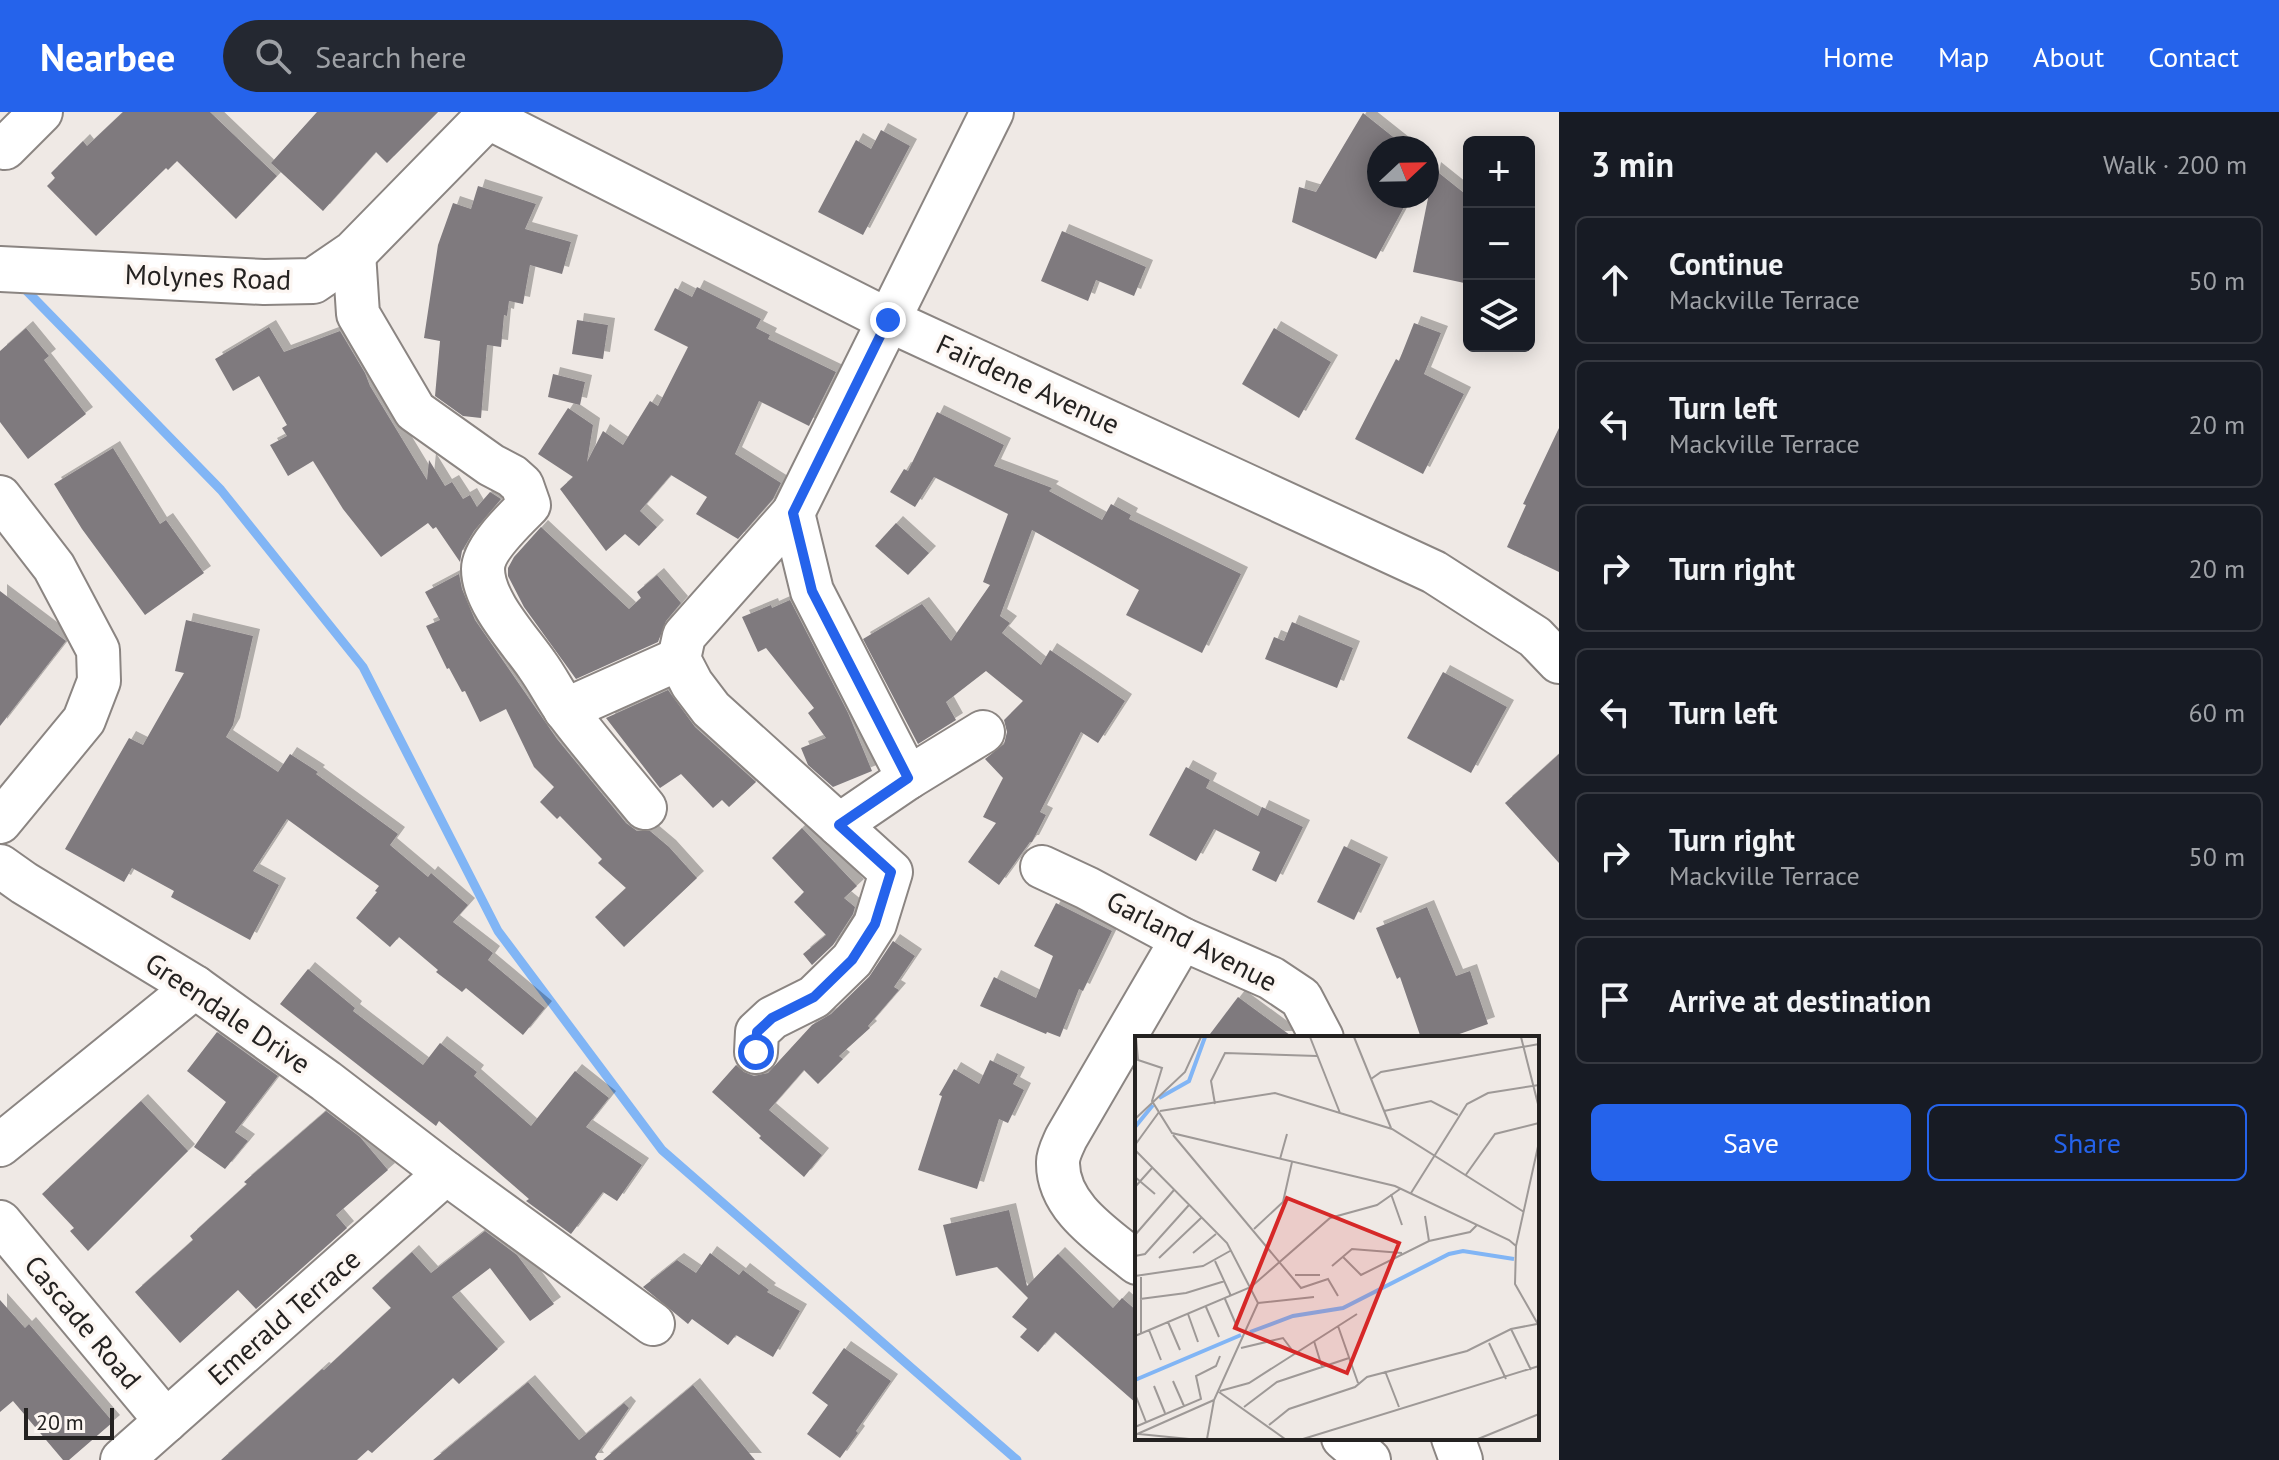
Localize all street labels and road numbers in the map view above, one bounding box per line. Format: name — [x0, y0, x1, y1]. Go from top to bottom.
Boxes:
street label: Molynes Road — [124, 255, 292, 298]
street label: Fairdene Avenue — [931, 325, 1126, 442]
street label: Garland Avenue — [1101, 882, 1284, 999]
street label: Greendale Drive — [138, 944, 318, 1082]
street label: Emerald Terrace — [200, 1240, 368, 1393]
street label: Cascade Road — [17, 1247, 150, 1396]

